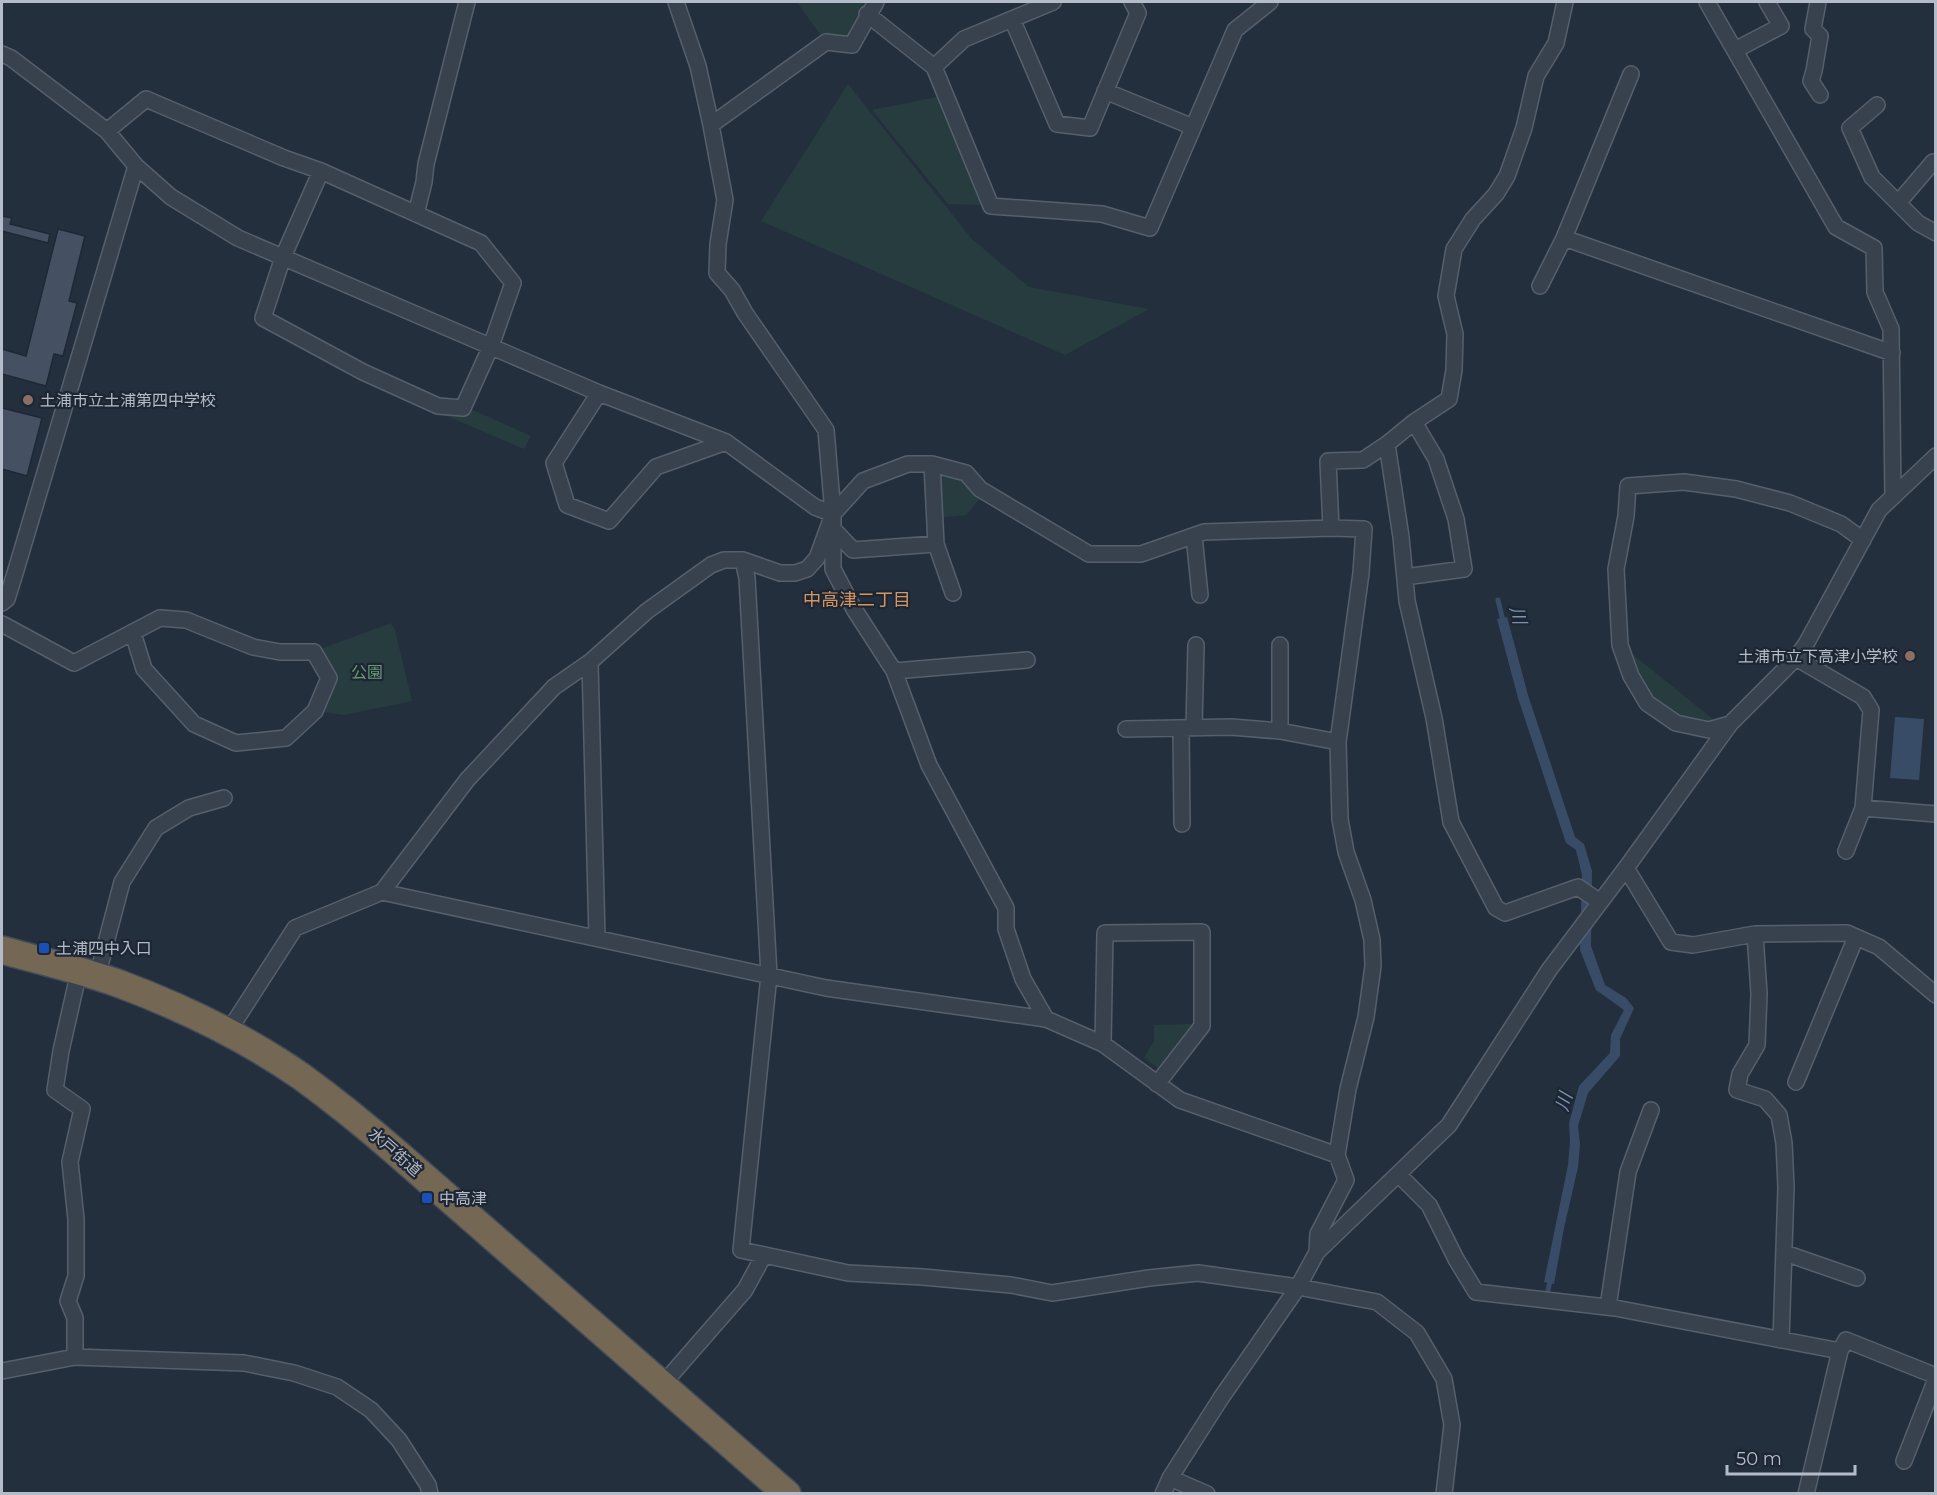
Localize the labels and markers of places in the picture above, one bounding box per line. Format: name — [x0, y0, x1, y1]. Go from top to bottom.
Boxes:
place label: 土浦市立土浦第四中学校 — [40, 391, 216, 410]
marker: 土浦市立土浦第四中学校 — [21, 393, 35, 407]
place label: 土浦市立下高津小学校 — [1738, 647, 1898, 666]
marker: 土浦市立下高津小学校 — [1903, 649, 1917, 663]
place label: 土浦四中入口 — [56, 939, 152, 958]
marker: 土浦四中入口 — [37, 941, 51, 955]
place label: 中高津 — [439, 1189, 487, 1208]
marker: 中高津 — [420, 1191, 434, 1205]

